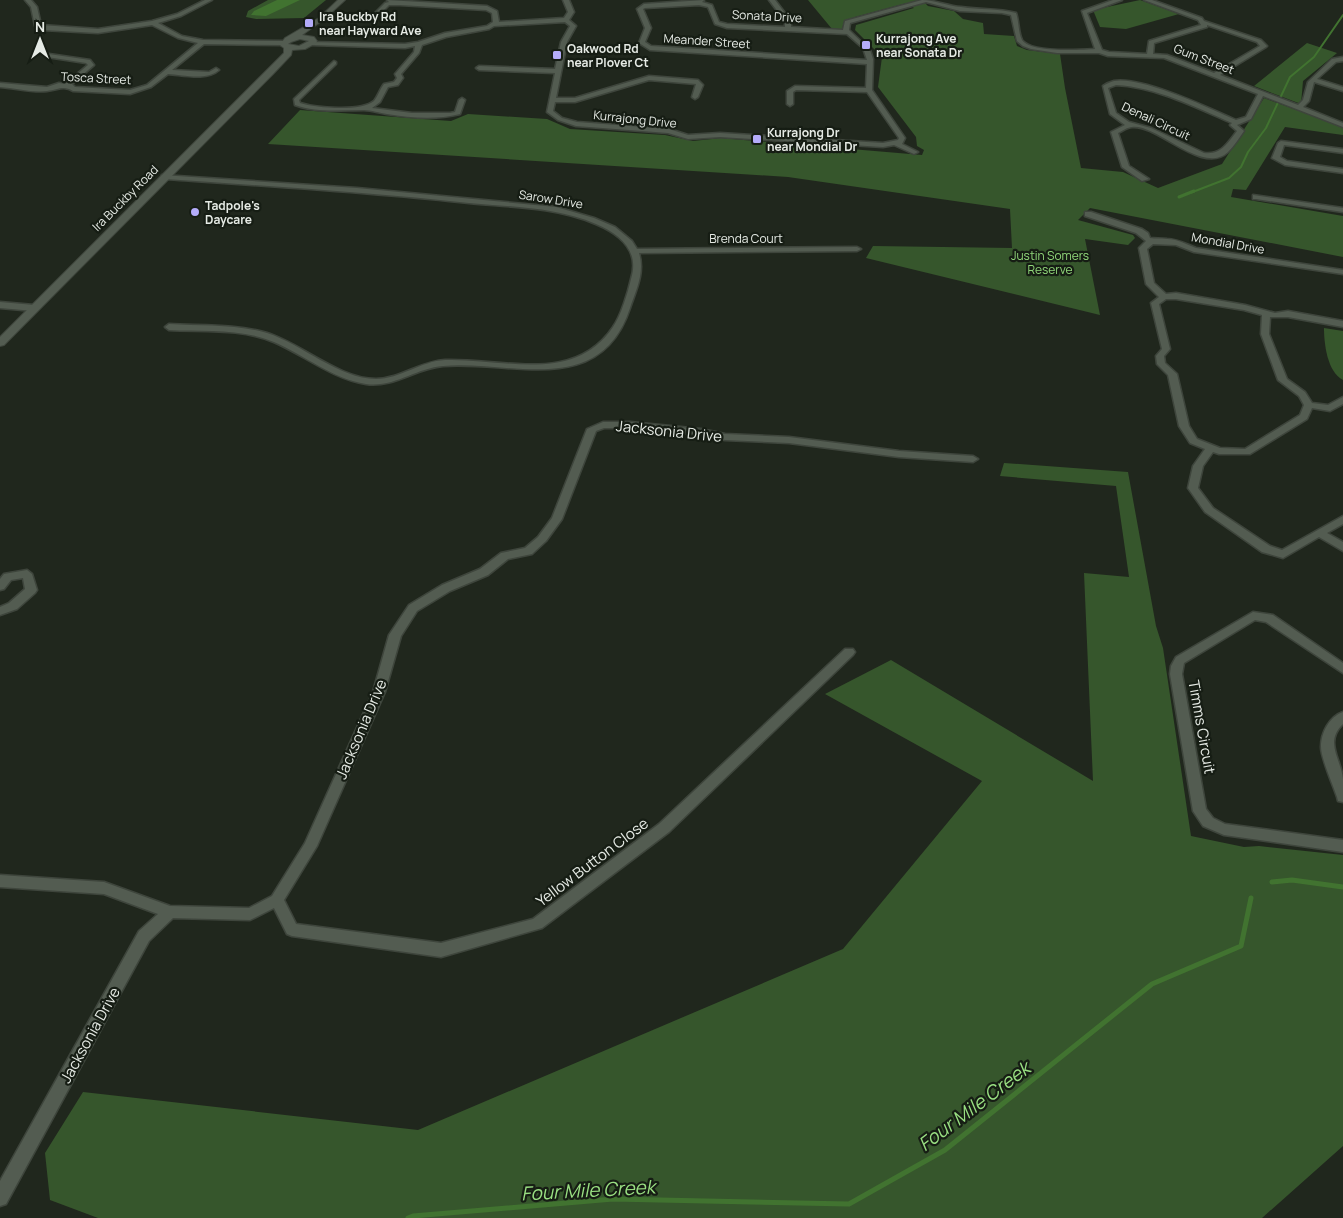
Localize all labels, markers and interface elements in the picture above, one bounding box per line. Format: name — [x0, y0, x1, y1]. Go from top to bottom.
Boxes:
street label: Sonata Drive — [731, 6, 803, 26]
place label: Ira Buckby Rd near Hayward Ave — [319, 8, 421, 39]
north arrow — [15, 15, 65, 65]
text: N — [35, 17, 45, 36]
marker: Ira Buckby Rd near Hayward Ave — [303, 17, 315, 29]
street label: Meander Street — [663, 29, 751, 53]
place label: Kurrajong Ave near Sonata Dr — [876, 30, 962, 61]
marker: Kurrajong Ave near Sonata Dr — [860, 39, 872, 51]
place label: Oakwood Rd near Plover Ct — [567, 40, 649, 71]
street label: Gum Street — [1171, 40, 1237, 78]
marker: Oakwood Rd near Plover Ct — [551, 49, 563, 61]
street label: Tosca Street — [60, 68, 132, 88]
street label: Denali Circuit — [1119, 98, 1193, 144]
street label: Kurrajong Drive — [592, 106, 678, 132]
place label: Kurrajong Dr near Mondial Dr — [767, 124, 858, 155]
marker: Kurrajong Dr near Mondial Dr — [751, 133, 763, 145]
street label: Ira Buckby Road — [88, 161, 162, 235]
street label: Sarow Drive — [518, 186, 584, 212]
place label: Tadpole's Daycare — [205, 197, 260, 228]
marker: Tadpole's Daycare — [189, 206, 201, 218]
street label: Mondial Drive — [1190, 228, 1266, 258]
street label: Brenda Court — [709, 230, 783, 247]
park label: Justin Somers Reserve — [1011, 247, 1089, 278]
street label: Jacksonia Drive — [615, 415, 723, 447]
street label: Jacksonia Drive — [331, 676, 392, 782]
street label: Timms Circuit — [1183, 678, 1221, 776]
street label: Yellow Button Close — [531, 813, 653, 911]
street label: Jacksonia Drive — [55, 983, 125, 1087]
water label: Four Mile Creek — [913, 1054, 1037, 1157]
water label: Four Mile Creek — [520, 1173, 658, 1206]

